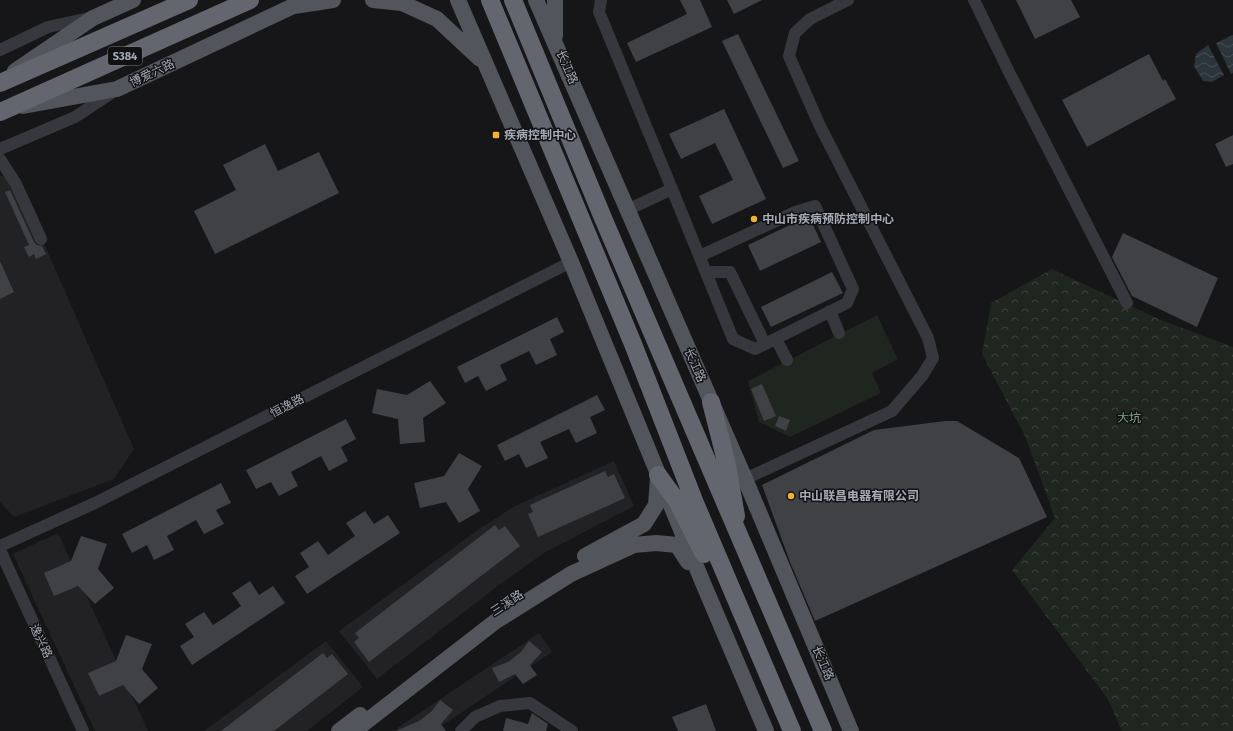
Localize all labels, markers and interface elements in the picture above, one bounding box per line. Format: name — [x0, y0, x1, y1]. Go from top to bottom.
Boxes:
road number: S384 — [108, 47, 142, 65]
street label: 长江路 — [554, 48, 580, 86]
street label: 博爱六路 — [127, 57, 177, 89]
place label: 疾病控制中心 — [504, 128, 576, 142]
marker: 疾病控制中心 — [491, 130, 501, 140]
place label: 中山市疾病预防控制中心 — [762, 212, 894, 226]
marker: 中山市疾病预防控制中心 — [749, 214, 759, 224]
street label: 长江路 — [681, 346, 709, 384]
street label: 恒逸路 — [268, 392, 306, 420]
park label: 大坑 — [1117, 411, 1141, 425]
place label: 中山联昌电器有限公司 — [799, 489, 919, 503]
marker: 中山联昌电器有限公司 — [786, 491, 796, 501]
street label: 三溪路 — [488, 587, 526, 619]
street label: 逸兴路 — [27, 622, 55, 660]
street label: 长江路 — [810, 644, 836, 682]

